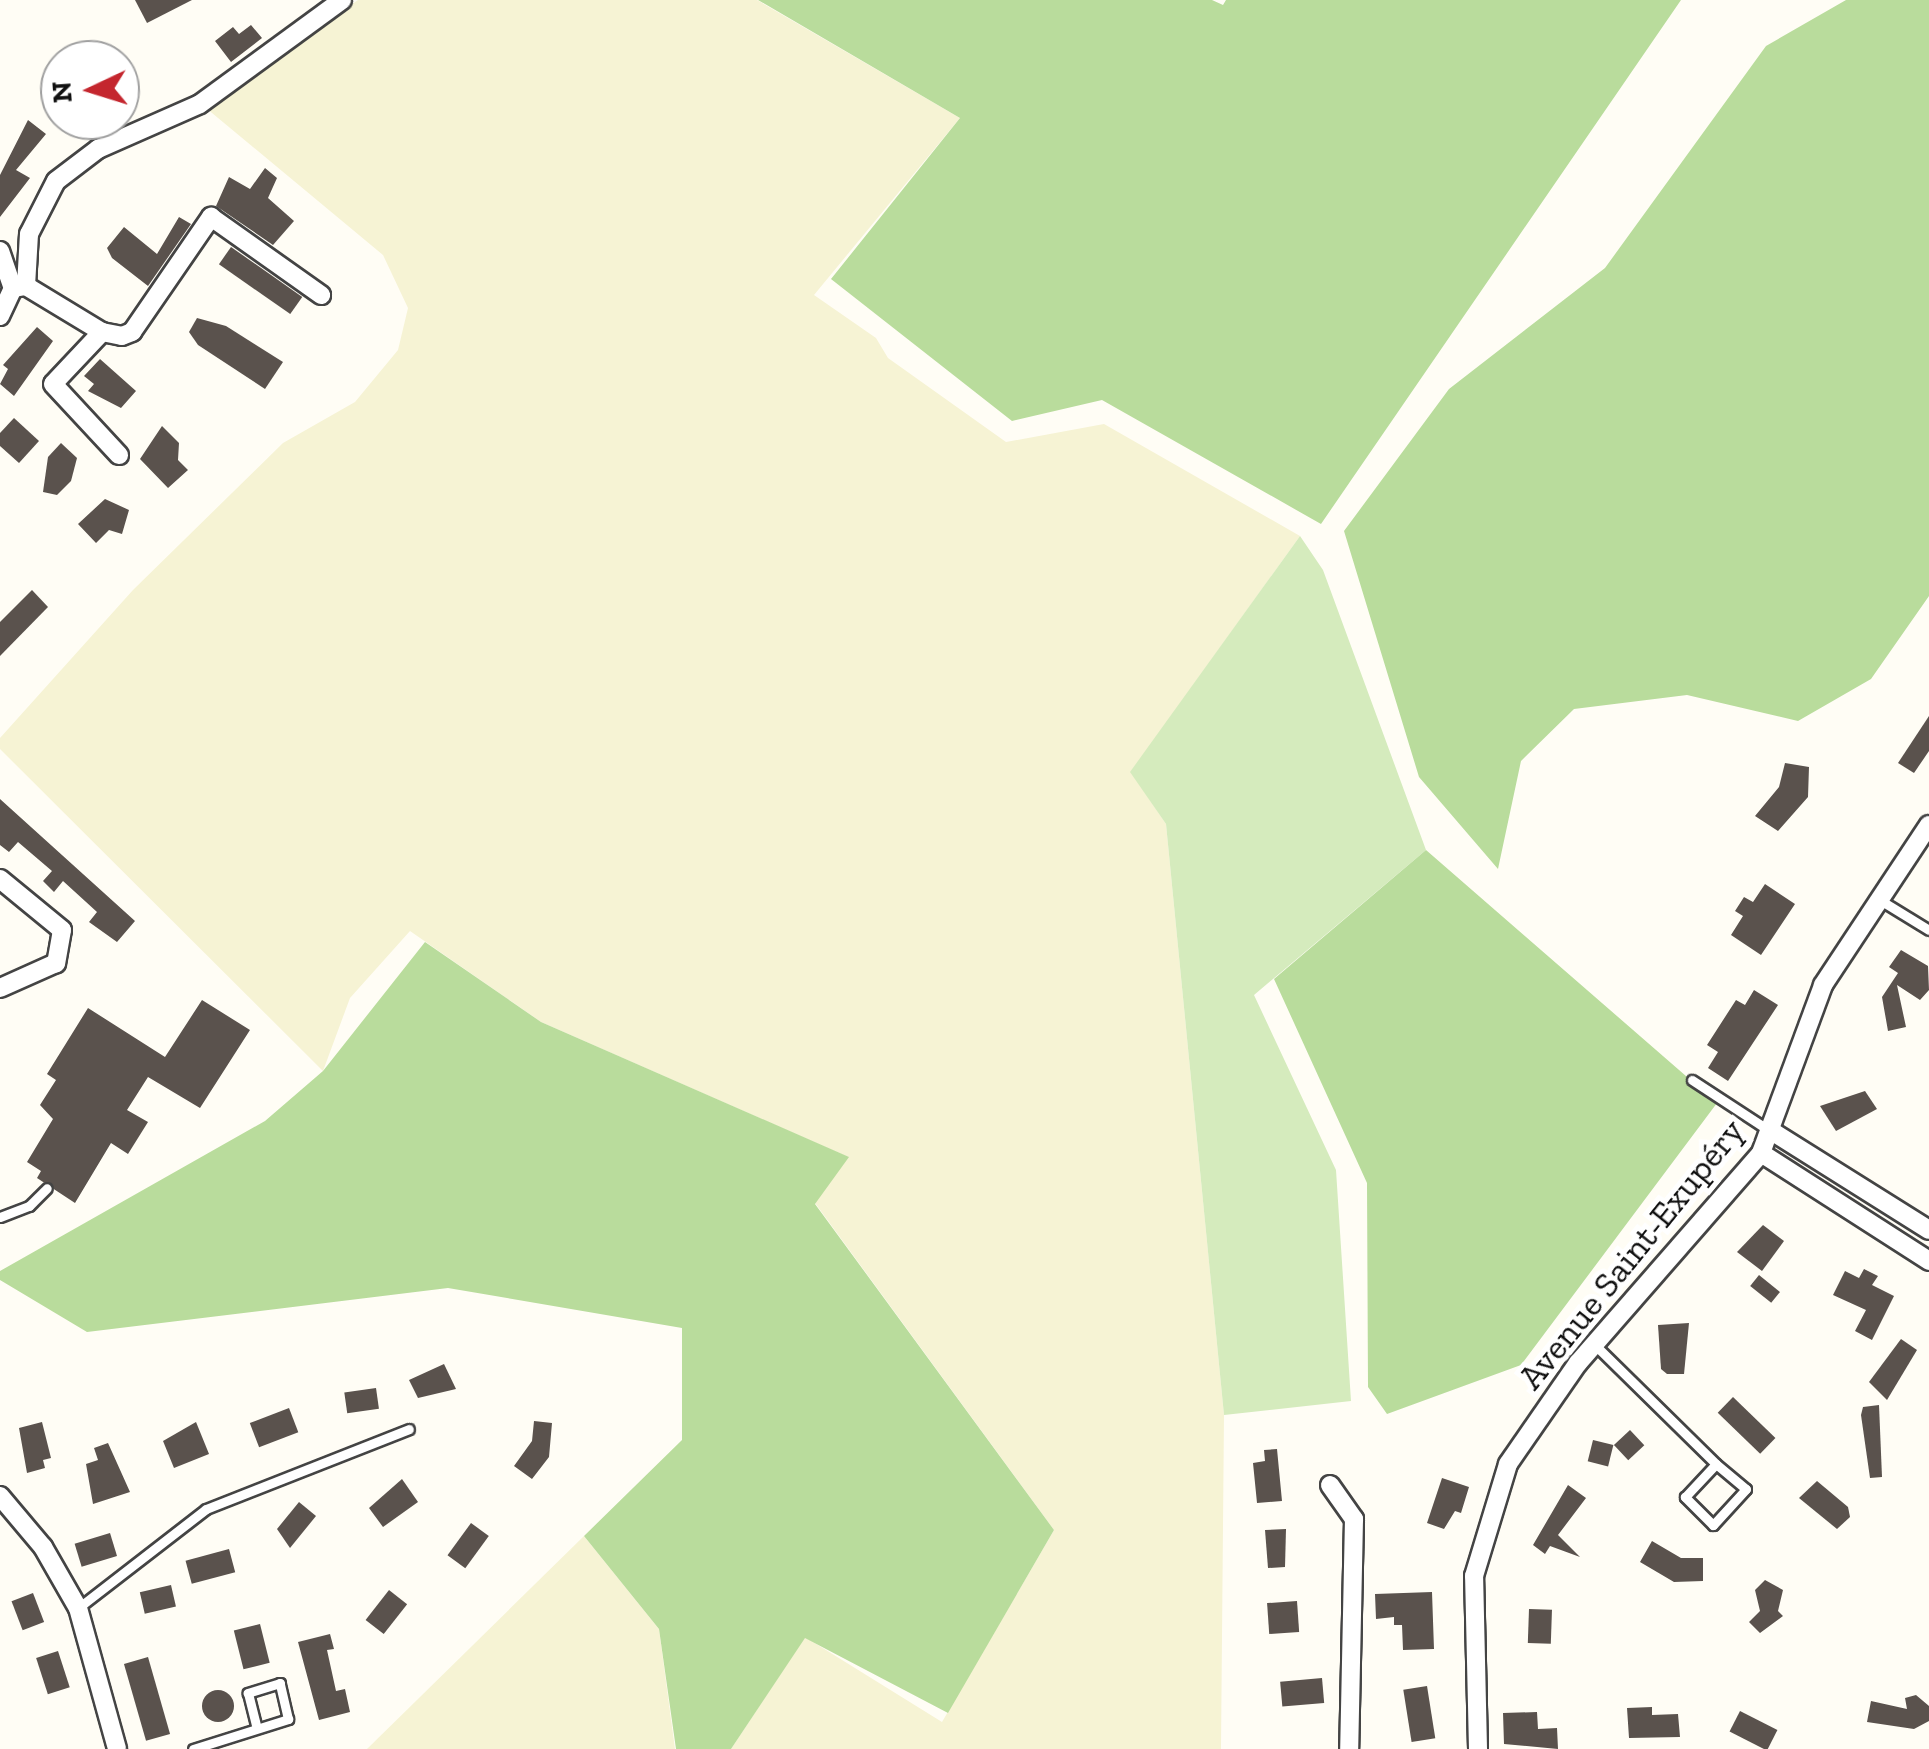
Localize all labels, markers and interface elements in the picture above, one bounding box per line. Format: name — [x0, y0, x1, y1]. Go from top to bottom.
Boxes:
north arrow — [40, 40, 140, 140]
text: N — [44, 80, 79, 104]
street label: Avenue Saint-Exupéry — [1509, 1111, 1753, 1397]

